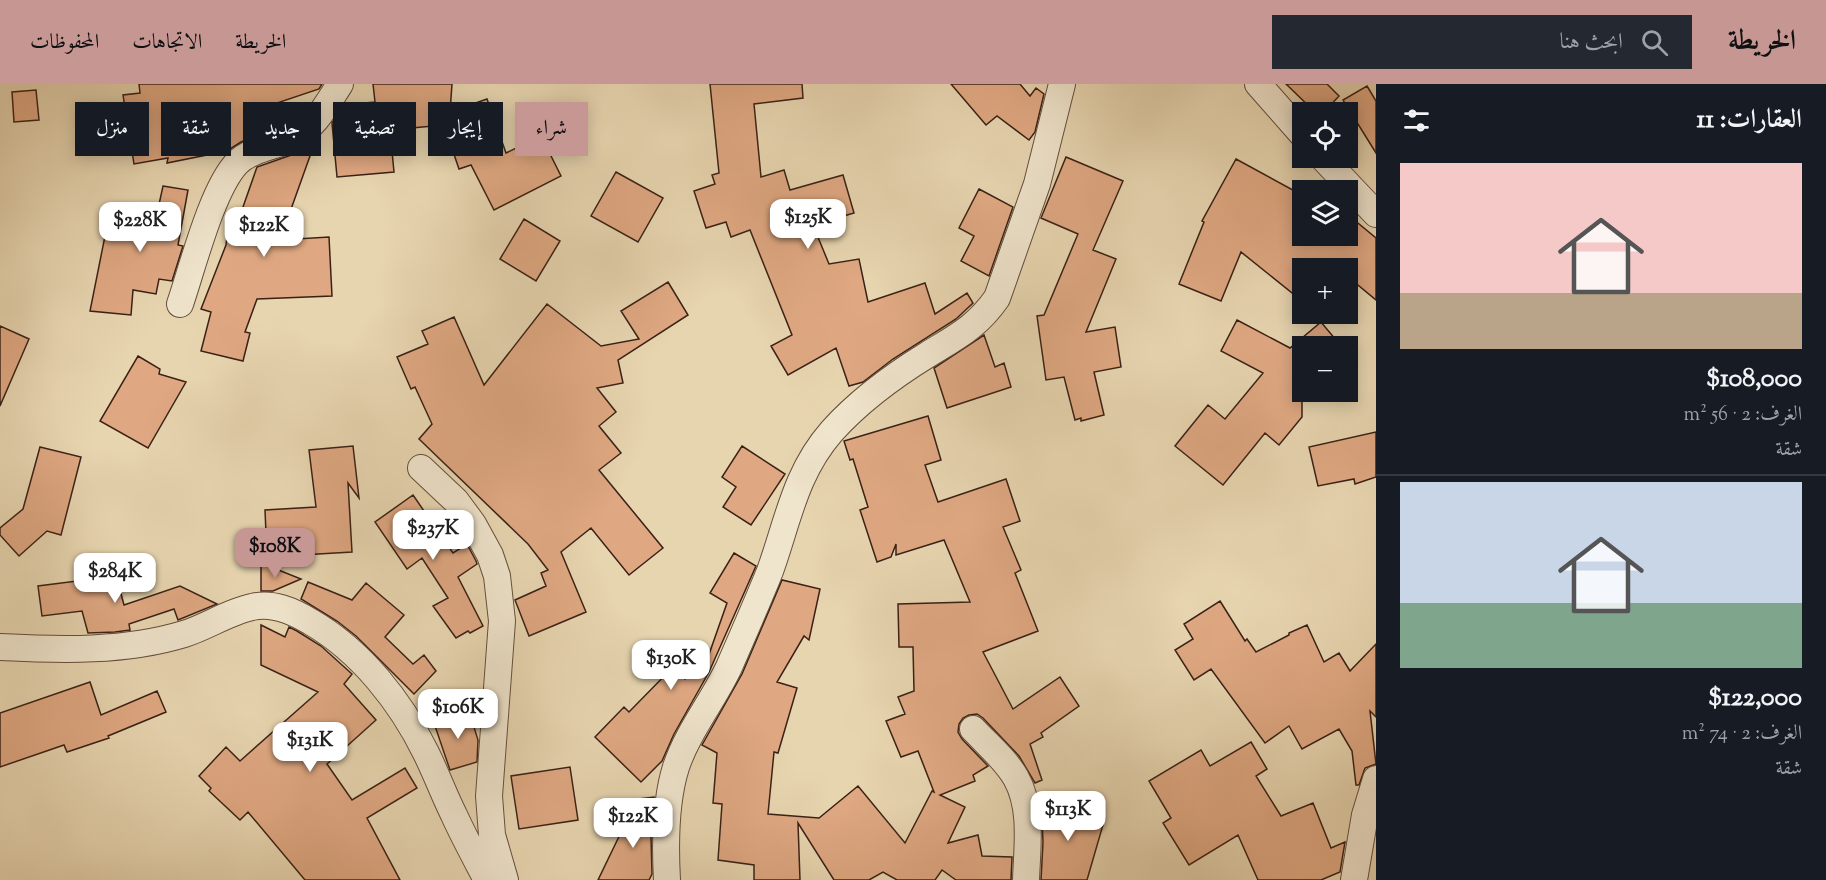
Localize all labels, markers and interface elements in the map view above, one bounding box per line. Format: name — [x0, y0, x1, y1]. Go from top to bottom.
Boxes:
search box — [1272, 15, 1692, 69]
text: الخريطة — [1728, 22, 1796, 62]
icon: search — [1638, 26, 1671, 59]
text: ابحث هنا — [1560, 27, 1623, 59]
text: المحفوظات — [30, 28, 99, 58]
text: الاتجاهات — [132, 28, 202, 58]
text: الخريطة — [235, 28, 286, 58]
chip: منزل — [75, 102, 149, 156]
chip: شقة — [161, 102, 231, 156]
chip: جديد — [243, 102, 321, 156]
chip: تصفية — [333, 102, 416, 156]
chip: إيجار — [428, 102, 503, 156]
chip: شراء — [515, 102, 588, 156]
map controls — [1292, 102, 1358, 402]
button: locate — [1292, 102, 1358, 168]
text: العقارات: 11 — [1696, 102, 1802, 139]
icon: filters — [1400, 104, 1433, 137]
button: layers — [1292, 180, 1358, 246]
pin: $125K — [766, 199, 850, 250]
pin: $228K — [98, 202, 182, 253]
icon: home — [1547, 202, 1655, 310]
text: $125K — [784, 204, 832, 233]
text: $228K — [113, 207, 167, 236]
pin: $122K — [222, 207, 306, 258]
text: $122K — [239, 212, 289, 241]
button: + — [1292, 258, 1358, 324]
button: − — [1292, 336, 1358, 402]
text: $108,000 — [1706, 361, 1802, 398]
text: الغرف: 2 · 56 m² — [1684, 401, 1802, 430]
text: شقة — [1776, 436, 1802, 465]
pin: $237K — [391, 510, 475, 561]
text: $237K — [407, 515, 459, 544]
icon: home — [1547, 521, 1655, 629]
pin: $108K — [233, 528, 317, 579]
text: $108K — [249, 533, 301, 562]
pin: $284K — [73, 553, 157, 604]
text: $284K — [88, 558, 142, 587]
pin: $130K — [629, 640, 713, 691]
text: $130K — [646, 645, 696, 674]
text: $122,000 — [1708, 680, 1802, 717]
pin: $106K — [416, 689, 500, 740]
text: $106K — [432, 694, 484, 723]
text: الغرف: 2 · 74 m² — [1682, 720, 1802, 749]
pin: $131K — [268, 722, 352, 773]
text: $131K — [287, 727, 333, 756]
text: شقة — [1776, 755, 1802, 784]
pin: $113K — [1026, 791, 1110, 842]
text: $113K — [1045, 796, 1091, 825]
pin: $122K — [591, 798, 675, 849]
text: $122K — [608, 803, 658, 832]

